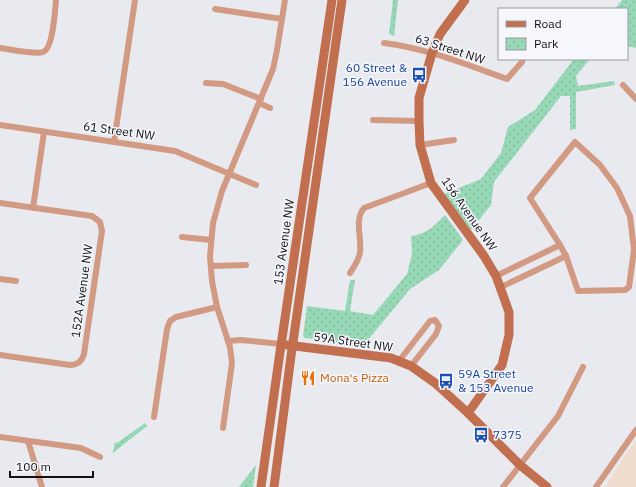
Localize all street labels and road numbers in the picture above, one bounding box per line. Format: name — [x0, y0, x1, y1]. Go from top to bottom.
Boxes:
street label: 63 Street NW — [414, 30, 487, 67]
street label: 61 Street NW — [82, 118, 156, 143]
street label: 156 Avenue NW — [438, 174, 501, 254]
street label: 153 Avenue NW — [270, 198, 297, 286]
street label: 152A Avenue NW — [68, 243, 96, 339]
street label: 59A Street NW — [312, 329, 394, 355]

